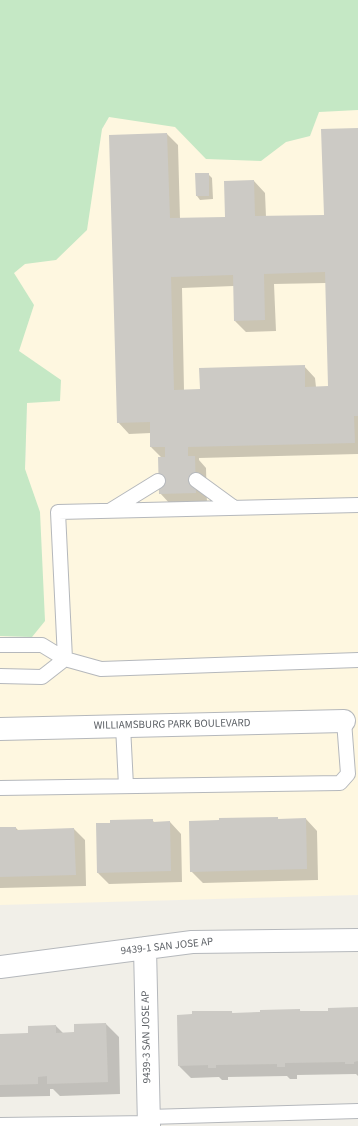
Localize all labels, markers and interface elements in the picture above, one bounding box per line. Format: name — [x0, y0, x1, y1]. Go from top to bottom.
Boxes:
street label: WILLIAMSBURG PARK BOULEVARD — [93, 717, 251, 733]
street label: 9439-1 SAN JOSE AP — [120, 936, 214, 958]
street label: 9439-3 SAN JOSE AP — [140, 991, 154, 1083]

